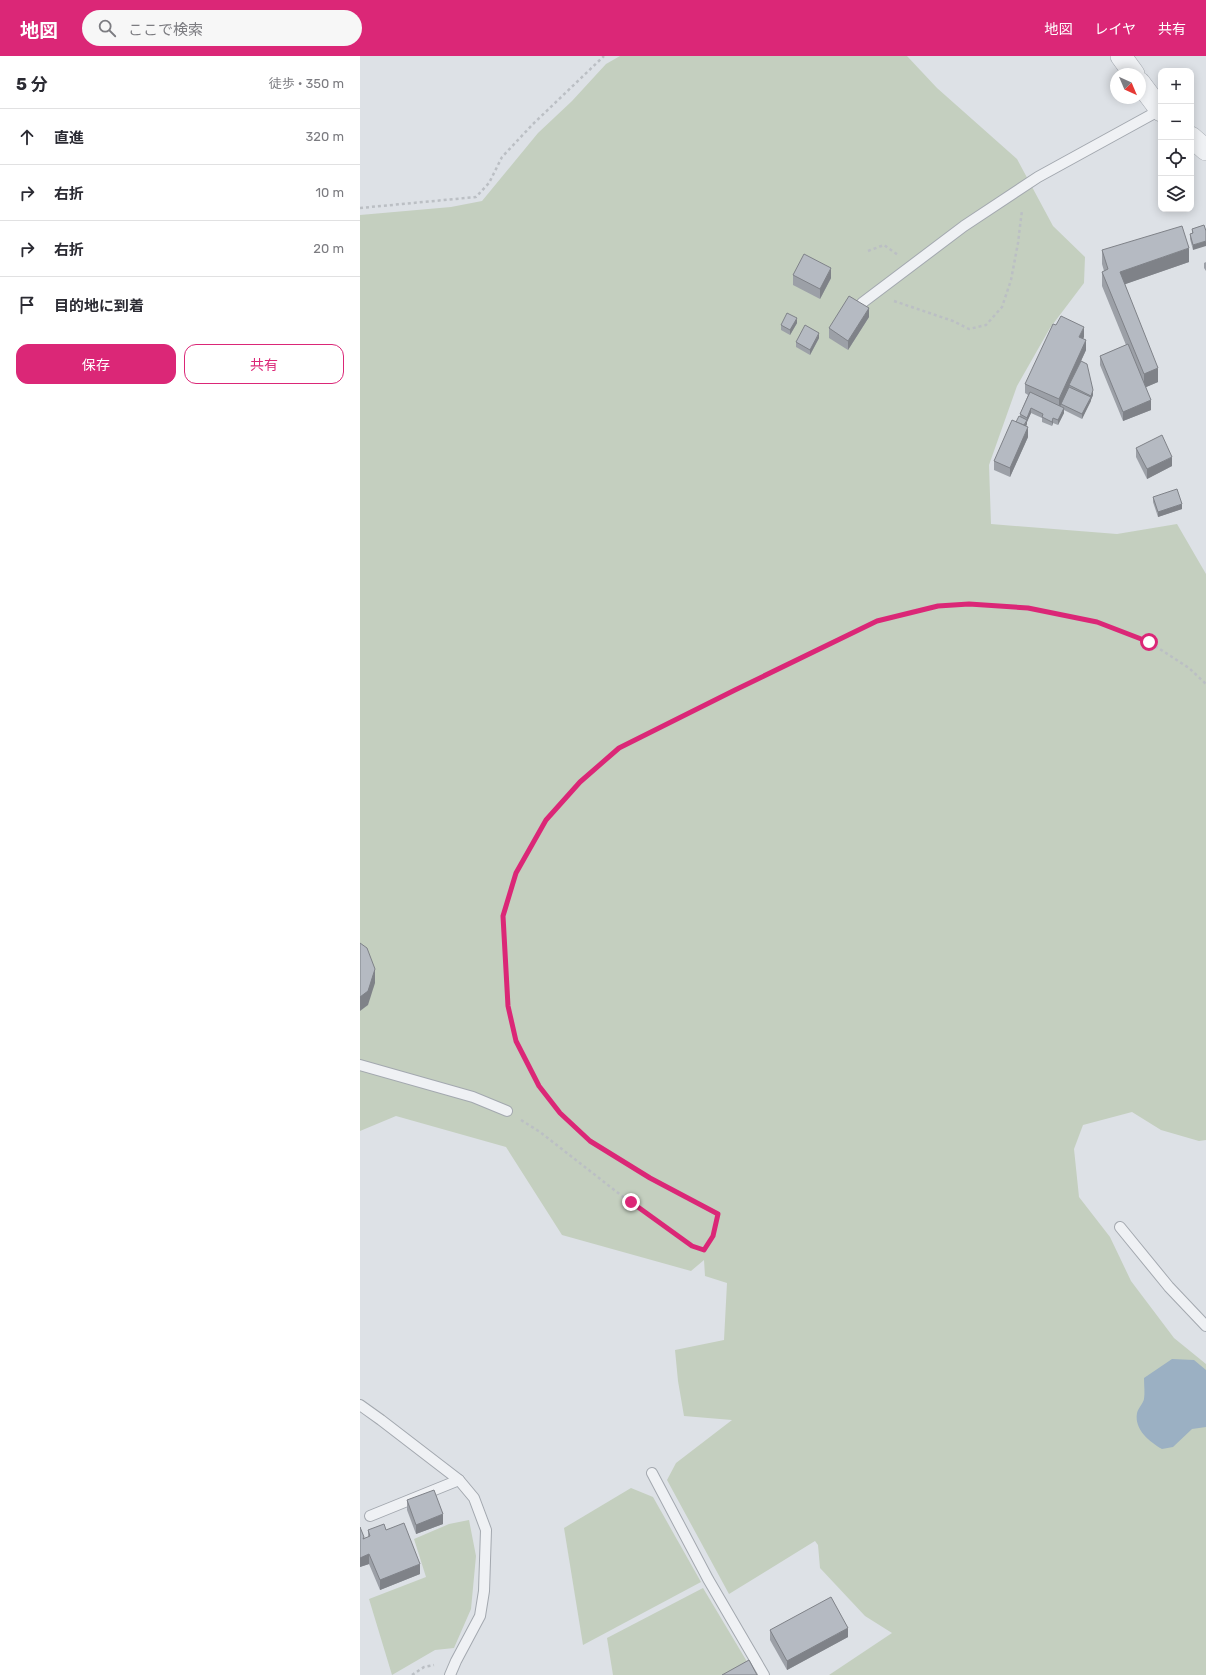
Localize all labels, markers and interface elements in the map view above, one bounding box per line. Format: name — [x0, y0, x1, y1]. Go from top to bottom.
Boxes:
search box — [82, 10, 362, 46]
icon: search — [96, 17, 118, 39]
text: 地図 — [20, 19, 58, 42]
text: ここで検索 — [128, 21, 203, 39]
text: 地図 — [1044, 21, 1072, 38]
text: レイヤ — [1094, 21, 1136, 38]
text: 共有 — [1158, 21, 1186, 38]
north arrow — [1110, 68, 1146, 104]
map controls — [1158, 68, 1194, 212]
button: + — [1158, 68, 1194, 104]
text: 5 分 — [16, 74, 48, 94]
text: 徒歩 · 350 m — [269, 76, 344, 91]
button: − — [1158, 104, 1194, 140]
icon: ahead — [16, 126, 38, 148]
text: 直進 — [54, 129, 84, 147]
text: 320 m — [306, 129, 344, 144]
button: locate — [1158, 140, 1194, 176]
button: layers — [1158, 176, 1194, 212]
icon: right — [16, 182, 38, 204]
text: 右折 — [54, 185, 84, 203]
text: 10 m — [315, 185, 344, 200]
icon: right — [16, 238, 38, 260]
text: 右折 — [54, 241, 84, 259]
text: 20 m — [313, 241, 344, 256]
icon: arrive — [16, 294, 38, 316]
text: 目的地に到着 — [54, 297, 144, 315]
button: 保存 — [16, 344, 176, 384]
button: 共有 — [184, 344, 344, 384]
route start — [1140, 633, 1158, 651]
route end — [622, 1193, 640, 1211]

